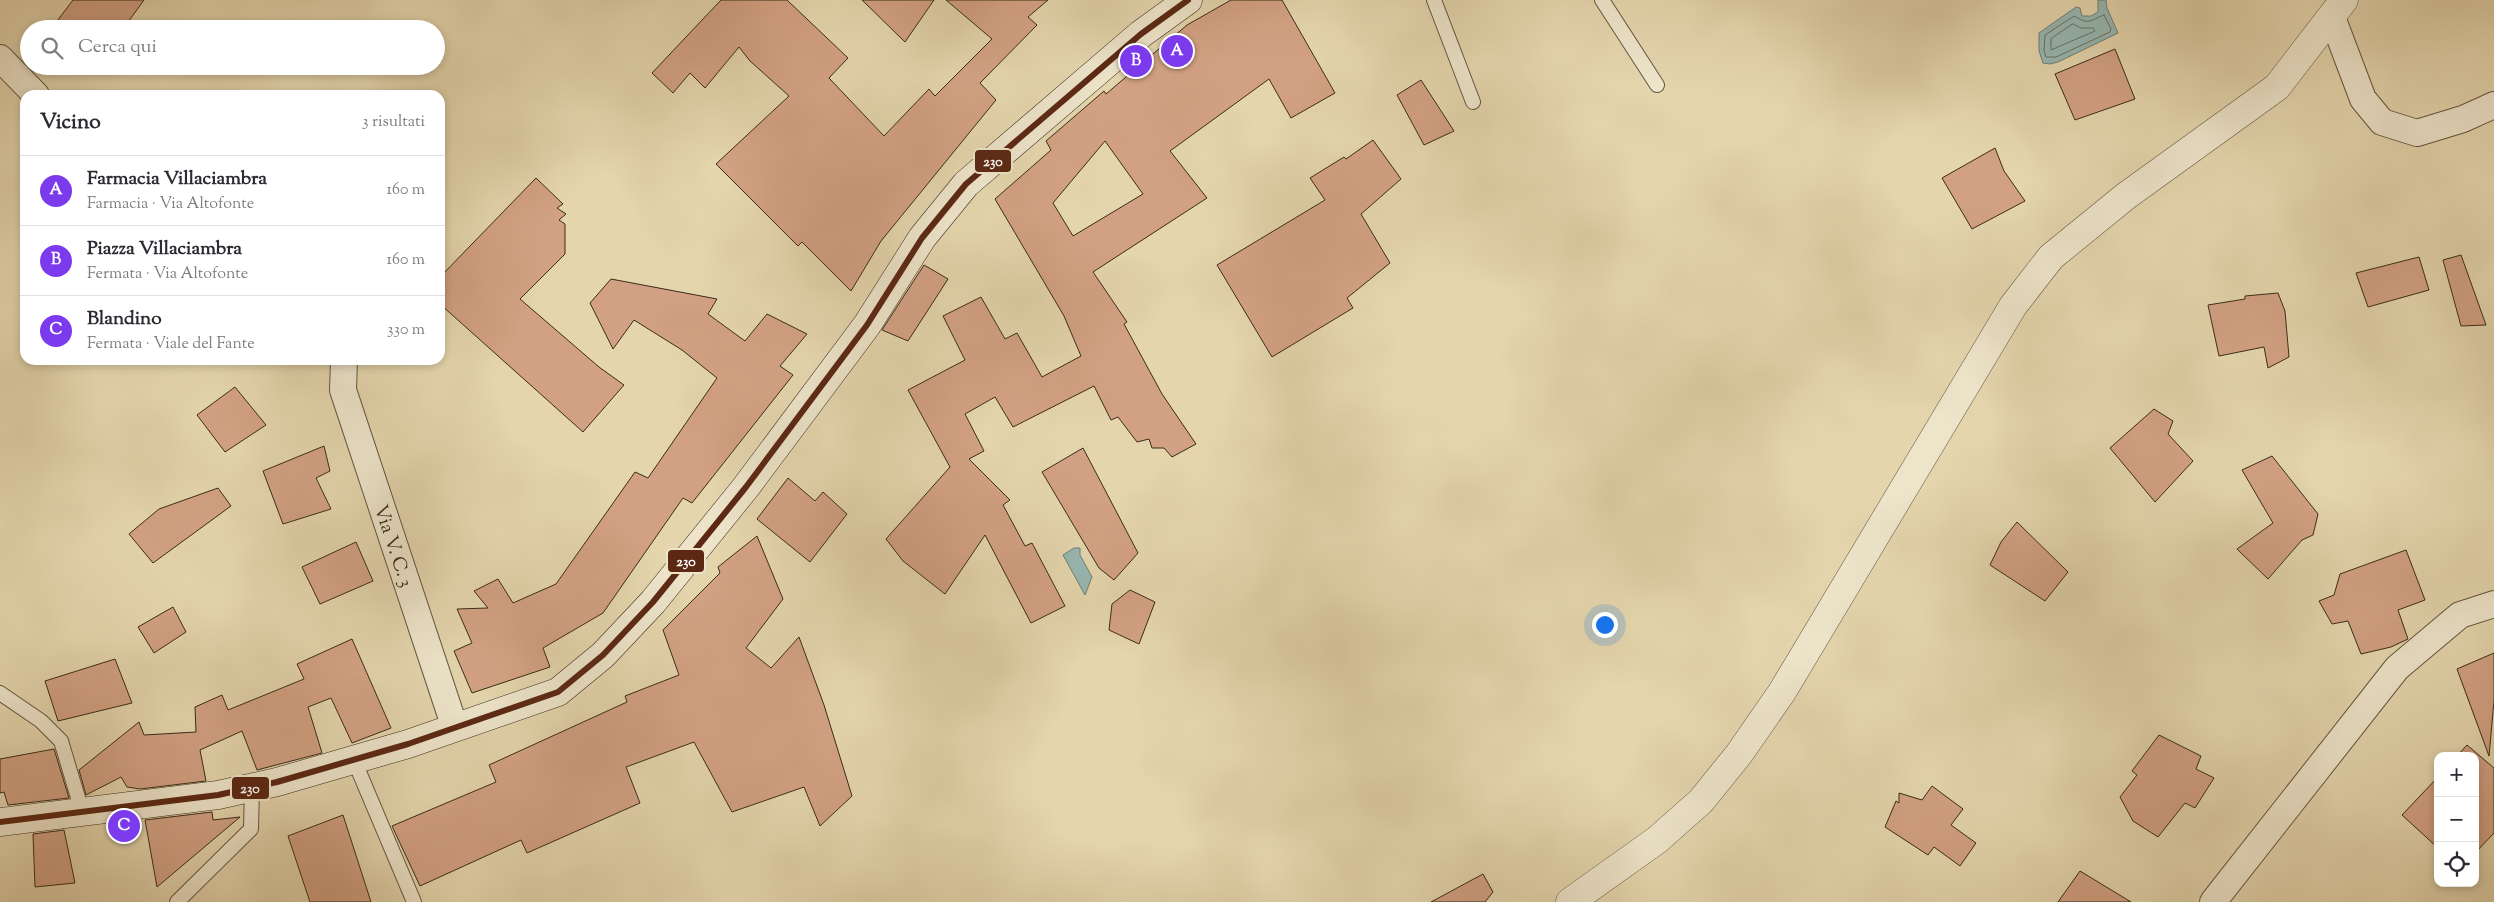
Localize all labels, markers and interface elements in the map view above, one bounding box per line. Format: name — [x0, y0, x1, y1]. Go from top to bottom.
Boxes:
search box — [20, 20, 445, 75]
pin: A — [1161, 32, 1193, 70]
icon: search — [38, 34, 66, 62]
text: Cerca qui — [78, 34, 157, 61]
pin: B — [1120, 42, 1152, 80]
text: Vicino — [40, 108, 101, 138]
text: 3 risultati — [362, 111, 425, 134]
line badge: 230 — [974, 149, 1012, 173]
text: 230 — [983, 153, 1003, 173]
text: Farmacia Villaciambra — [87, 166, 267, 193]
text: A — [50, 179, 63, 202]
text: 160 m — [387, 179, 425, 202]
text: Farmacia · Via Altofonte — [87, 193, 254, 216]
text: Piazza Villaciambra — [87, 236, 242, 263]
text: B — [51, 249, 61, 272]
text: 160 m — [387, 249, 425, 272]
text: Fermata · Via Altofonte — [87, 263, 248, 286]
text: Blandino — [87, 306, 162, 333]
text: C — [50, 319, 62, 342]
text: 330 m — [387, 319, 425, 342]
text: Fermata · Viale del Fante — [87, 333, 255, 356]
street label: Via V. C. 3 — [366, 502, 418, 591]
line badge: 230 — [667, 549, 705, 573]
text: 230 — [676, 553, 696, 573]
your location — [1592, 612, 1618, 638]
map controls — [2434, 752, 2479, 887]
button: + — [2434, 752, 2479, 797]
line badge: 230 — [231, 776, 270, 800]
text: 230 — [240, 780, 260, 800]
button: − — [2434, 797, 2479, 842]
pin: C — [108, 807, 140, 845]
button: locate — [2434, 842, 2479, 887]

